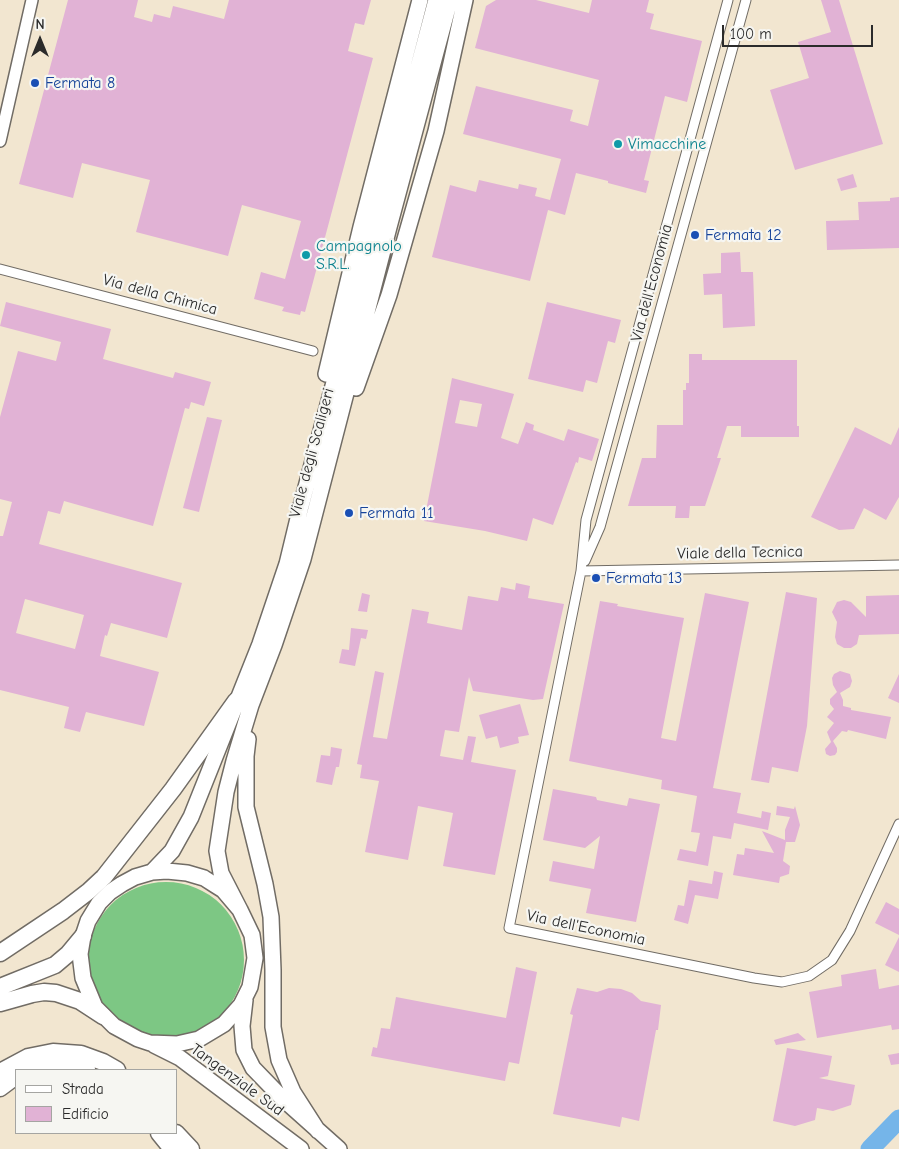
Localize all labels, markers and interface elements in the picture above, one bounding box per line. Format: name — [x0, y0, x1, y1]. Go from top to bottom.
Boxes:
north arrow — [15, 15, 65, 65]
scale bar — [724, 15, 875, 47]
text: N — [35, 16, 45, 33]
text: 100 m — [730, 25, 772, 43]
place label: Fermata 8 — [45, 73, 115, 93]
marker: Fermata 8 — [29, 77, 41, 89]
place label: Vimacchine — [628, 134, 706, 154]
marker: Vimacchine — [612, 138, 624, 150]
street label: Via dell'Economia — [627, 222, 677, 344]
place label: Fermata 12 — [705, 225, 782, 245]
marker: Fermata 12 — [689, 229, 701, 241]
place label: Campagnolo S.R.L. — [316, 236, 402, 274]
marker: Campagnolo S.R.L. — [300, 249, 312, 261]
street label: Via della Chimica — [101, 270, 219, 320]
street label: Viale degli Scaligeri — [285, 386, 339, 520]
place label: Fermata 11 — [359, 503, 434, 523]
marker: Fermata 11 — [343, 507, 355, 519]
street label: Viale della Tecnica — [677, 542, 803, 564]
place label: Fermata 13 — [606, 568, 682, 588]
marker: Fermata 13 — [590, 572, 602, 584]
street label: Via dell'Economia — [525, 906, 647, 950]
street label: Tangenziale Sud — [187, 1040, 287, 1120]
legend — [15, 1069, 178, 1134]
text: Strada — [62, 1080, 104, 1098]
text: Edificio — [62, 1105, 109, 1123]

